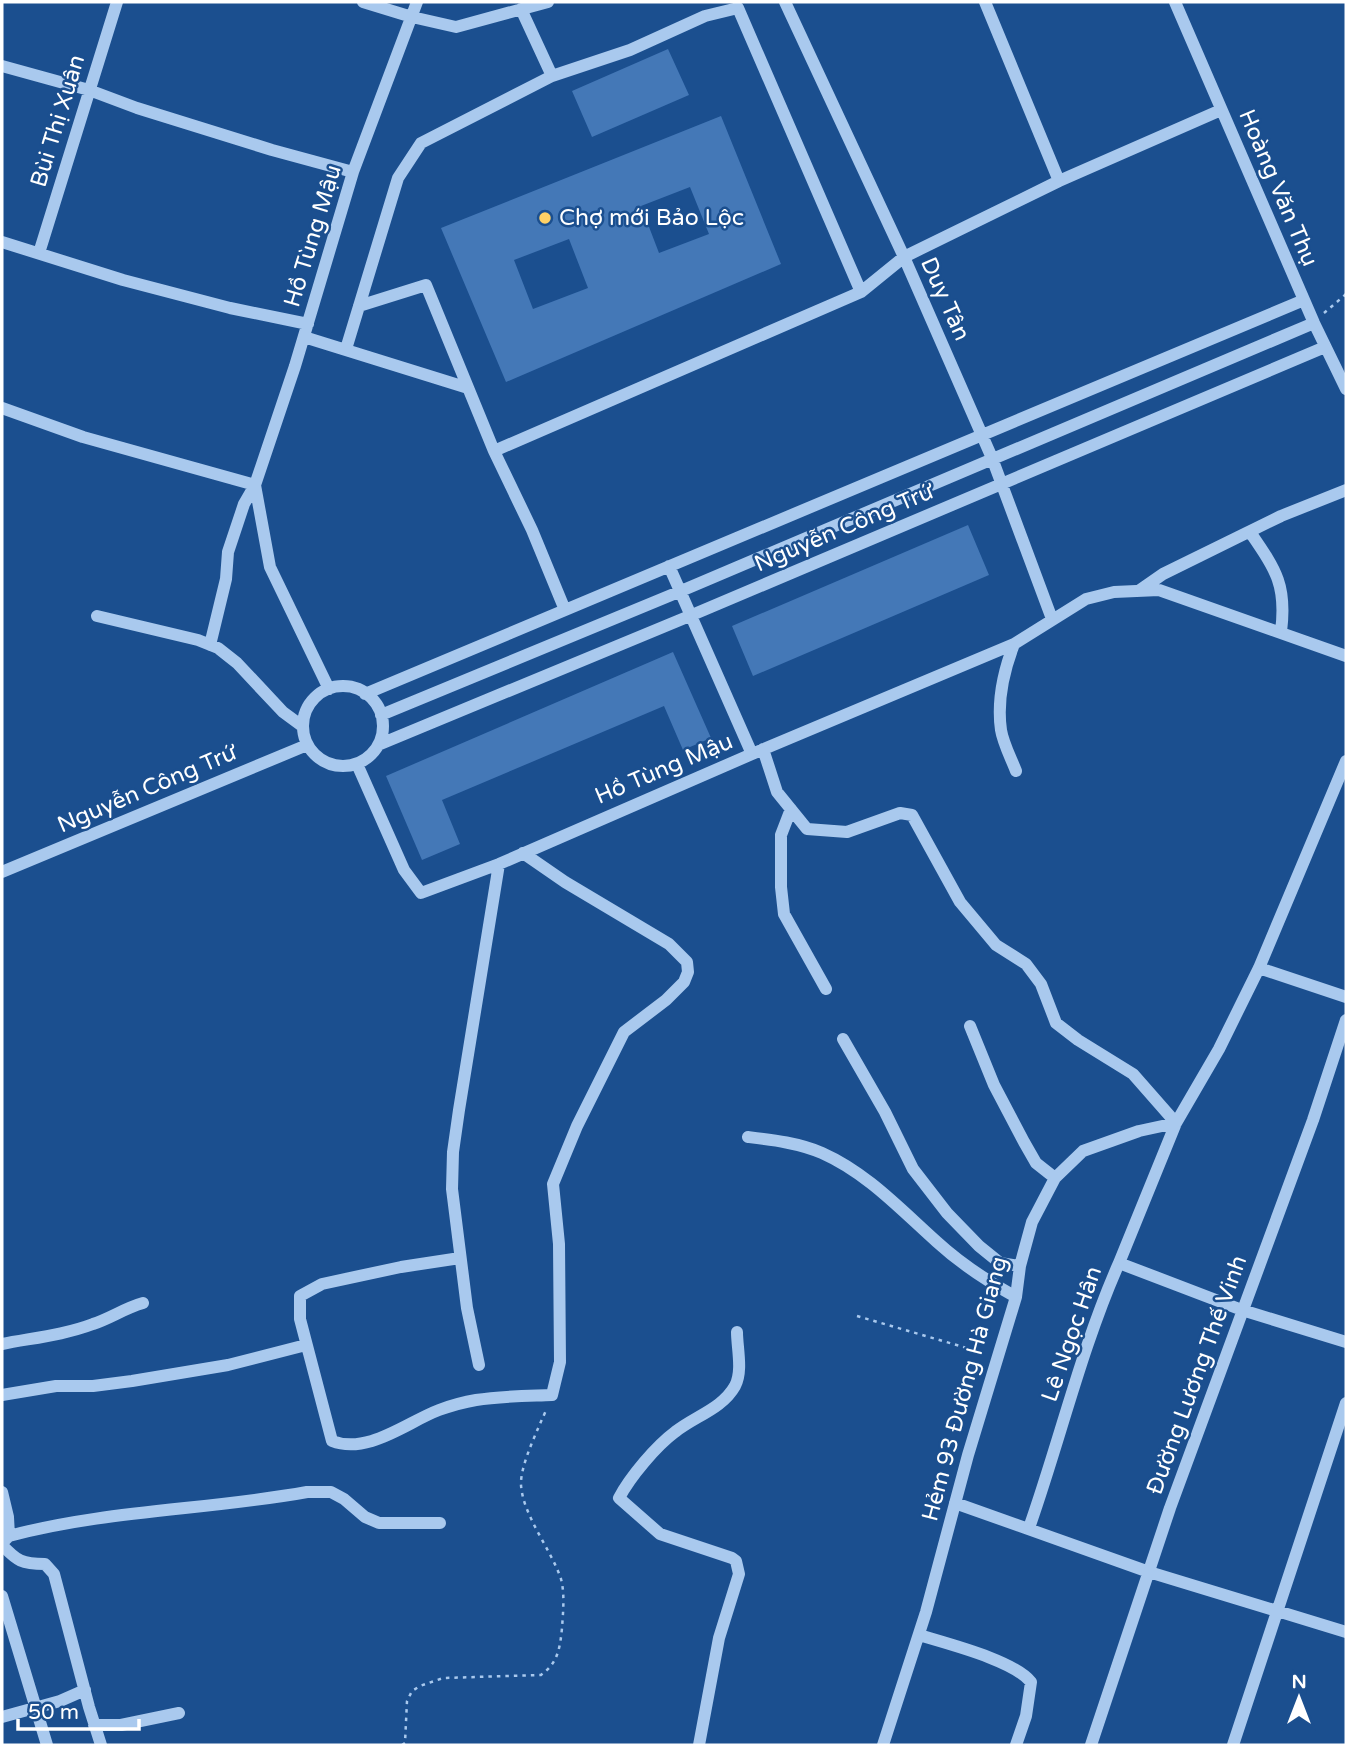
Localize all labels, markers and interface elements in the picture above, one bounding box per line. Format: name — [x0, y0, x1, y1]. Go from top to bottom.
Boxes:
street label: Bùi Thị Xuân — [25, 52, 91, 190]
street label: Hoàng Văn Thụ — [1232, 105, 1324, 271]
street label: Hồ Tùng Mậu — [278, 162, 348, 310]
place label: Chợ mới Bảo Lộc — [559, 204, 744, 232]
marker: Chợ mới Bảo Lộc — [537, 210, 553, 226]
street label: Duy Tân — [914, 253, 976, 345]
street label: Nguyễn Công Trứ — [750, 477, 939, 578]
street label: Hồ Tùng Mậu — [591, 727, 737, 811]
street label: Nguyễn Công Trứ — [53, 738, 242, 839]
street label: Đường Lương Thế Vinh — [1141, 1252, 1253, 1498]
street label: Hẻm 93 Đường Hà Giang — [916, 1254, 1014, 1524]
street label: Lê Ngọc Hân — [1036, 1263, 1108, 1405]
north arrow — [1264, 1663, 1334, 1733]
text: N — [1291, 1671, 1307, 1693]
scale bar — [18, 1688, 138, 1732]
text: 50 m — [28, 1700, 79, 1725]

